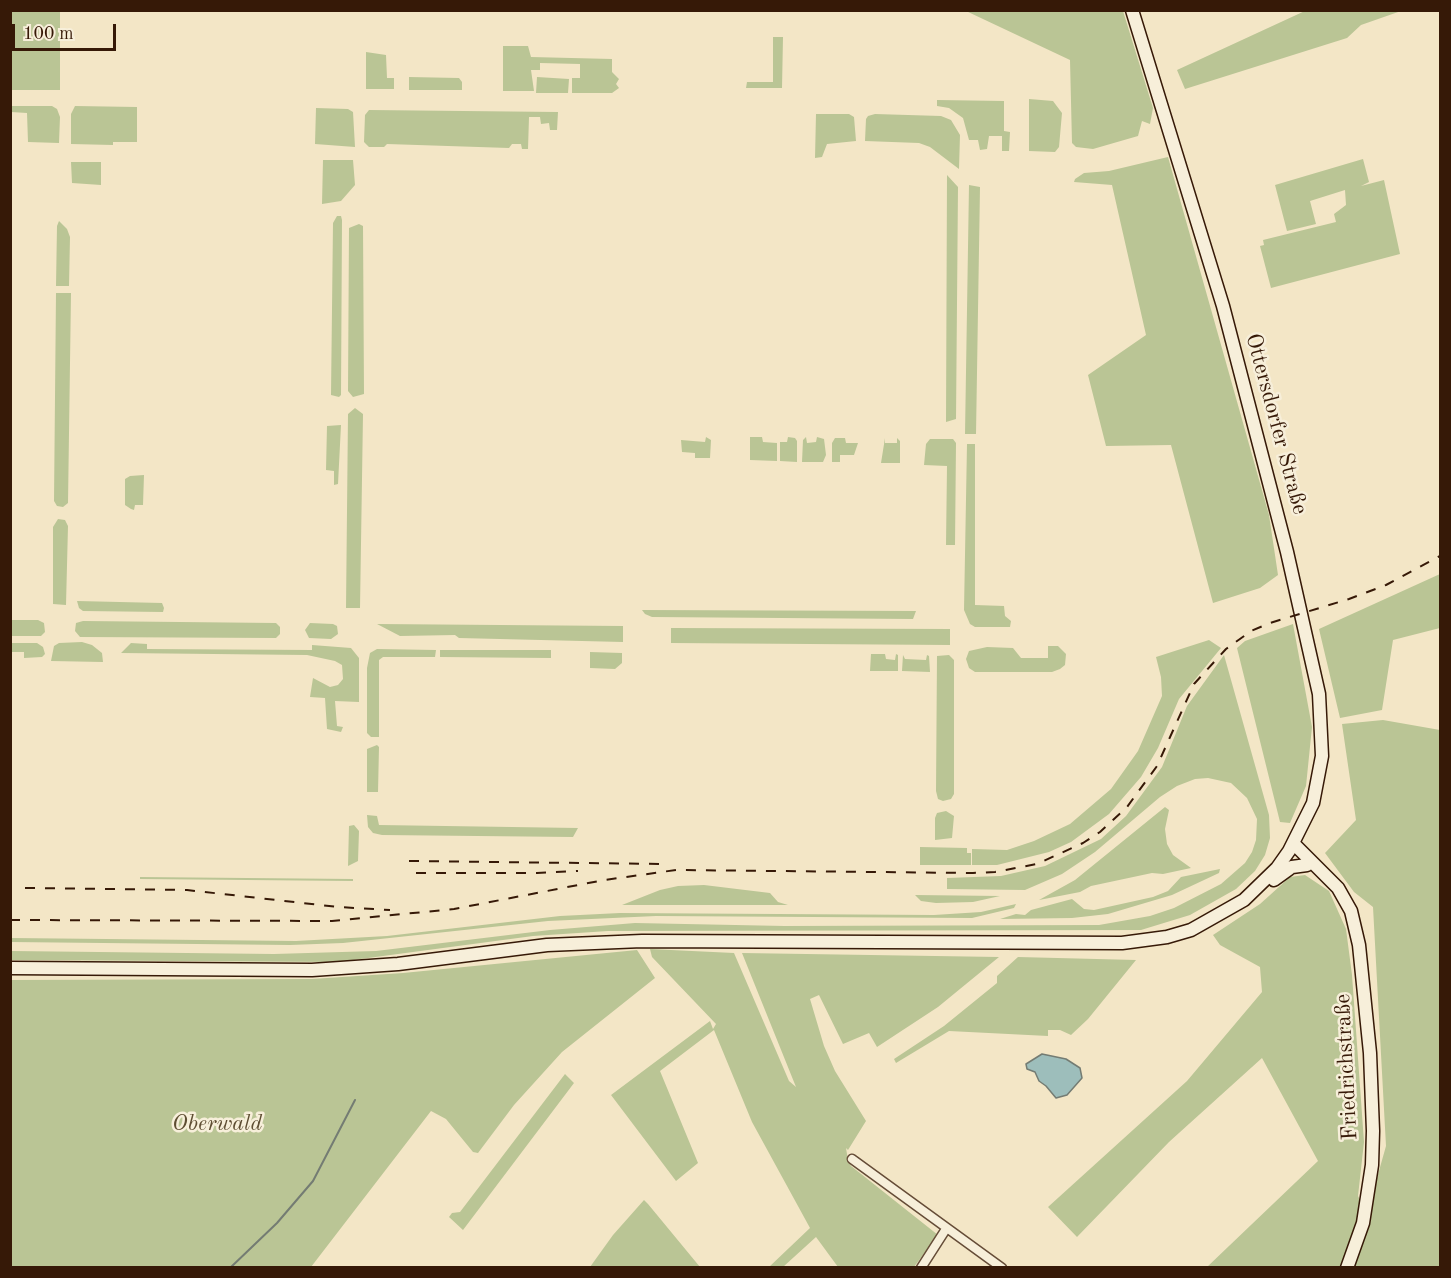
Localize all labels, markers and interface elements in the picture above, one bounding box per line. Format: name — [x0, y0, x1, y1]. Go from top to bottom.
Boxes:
scale bar — [15, 12, 118, 50]
text: 100 m — [23, 25, 74, 43]
street label: Ottersdorfer Straße — [1239, 331, 1313, 517]
street label: Friedrichstraße — [1330, 993, 1364, 1141]
park label: Oberwald — [172, 1111, 262, 1137]

